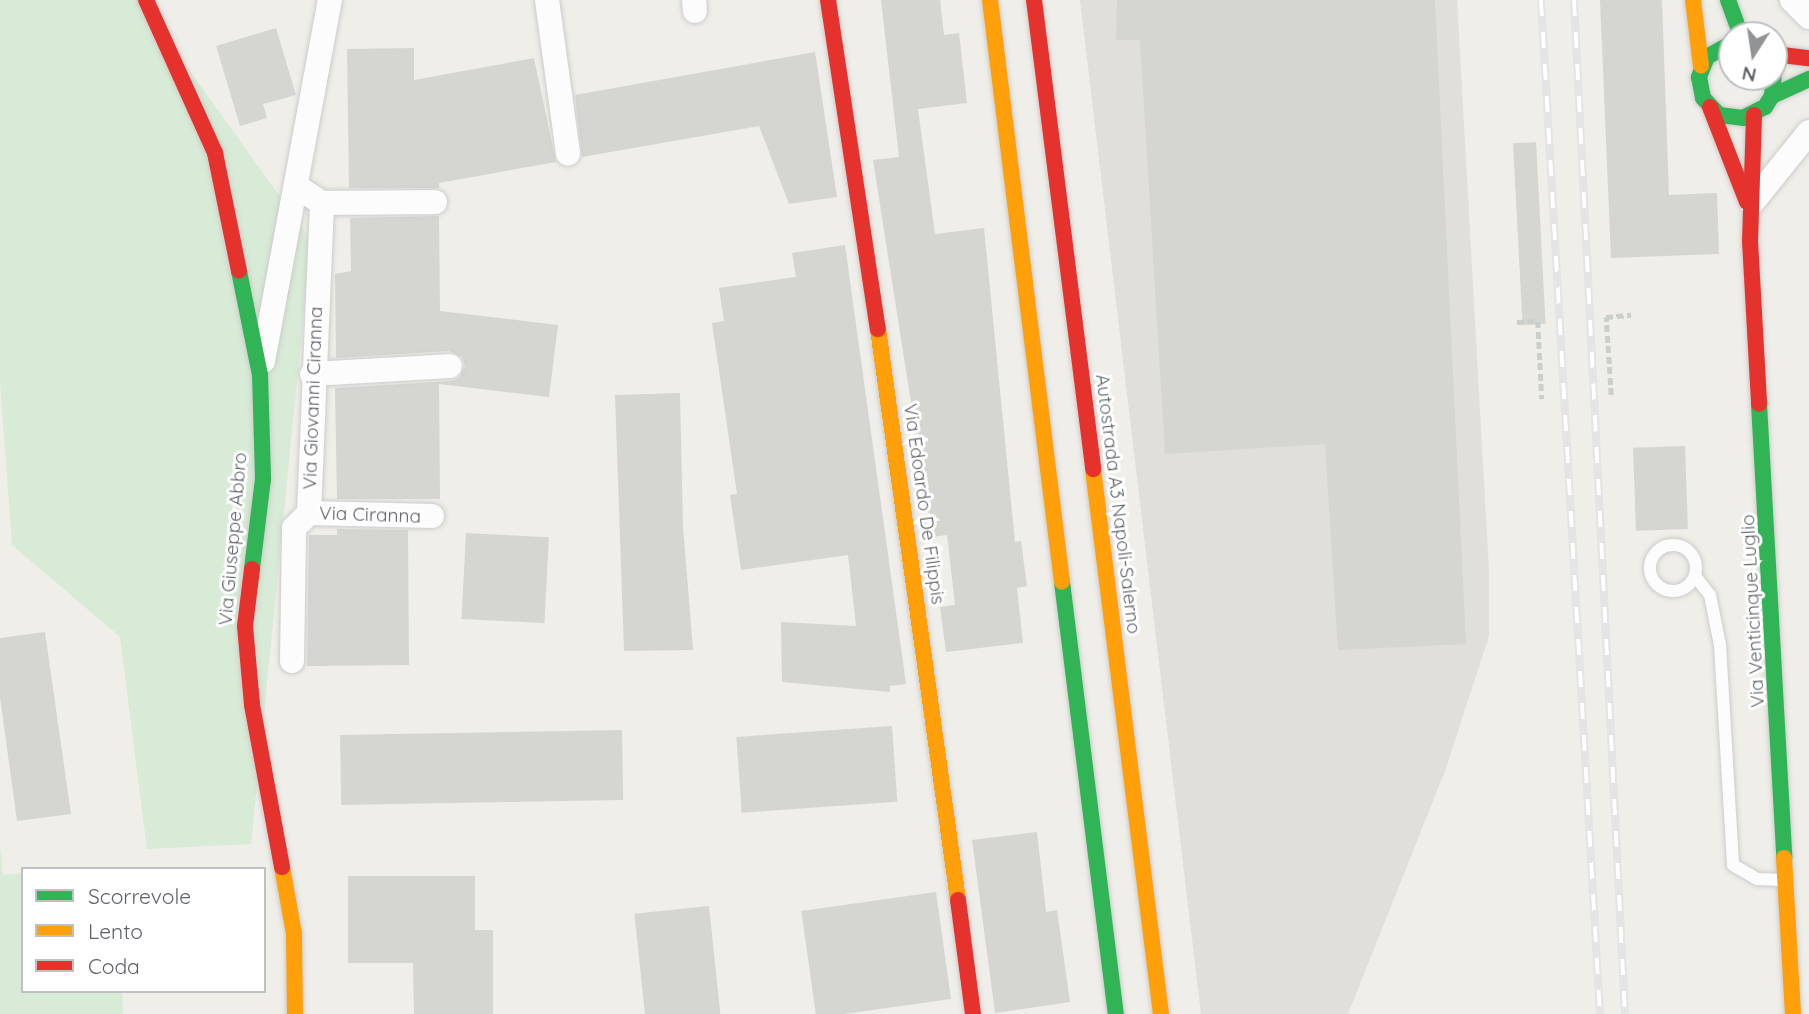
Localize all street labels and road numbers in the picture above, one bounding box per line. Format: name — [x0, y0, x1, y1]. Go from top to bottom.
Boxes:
street label: Via Giovanni Ciranna — [298, 306, 328, 490]
street label: Autostrada A3 Napoli-Salerno — [1091, 373, 1145, 635]
street label: Via Edoardo De Filippis — [899, 402, 949, 606]
street label: Via Giuseppe Abbro — [214, 451, 252, 627]
street label: Via Ciranna — [319, 502, 421, 528]
street label: Via Venticinque Luglio — [1737, 514, 1769, 708]

